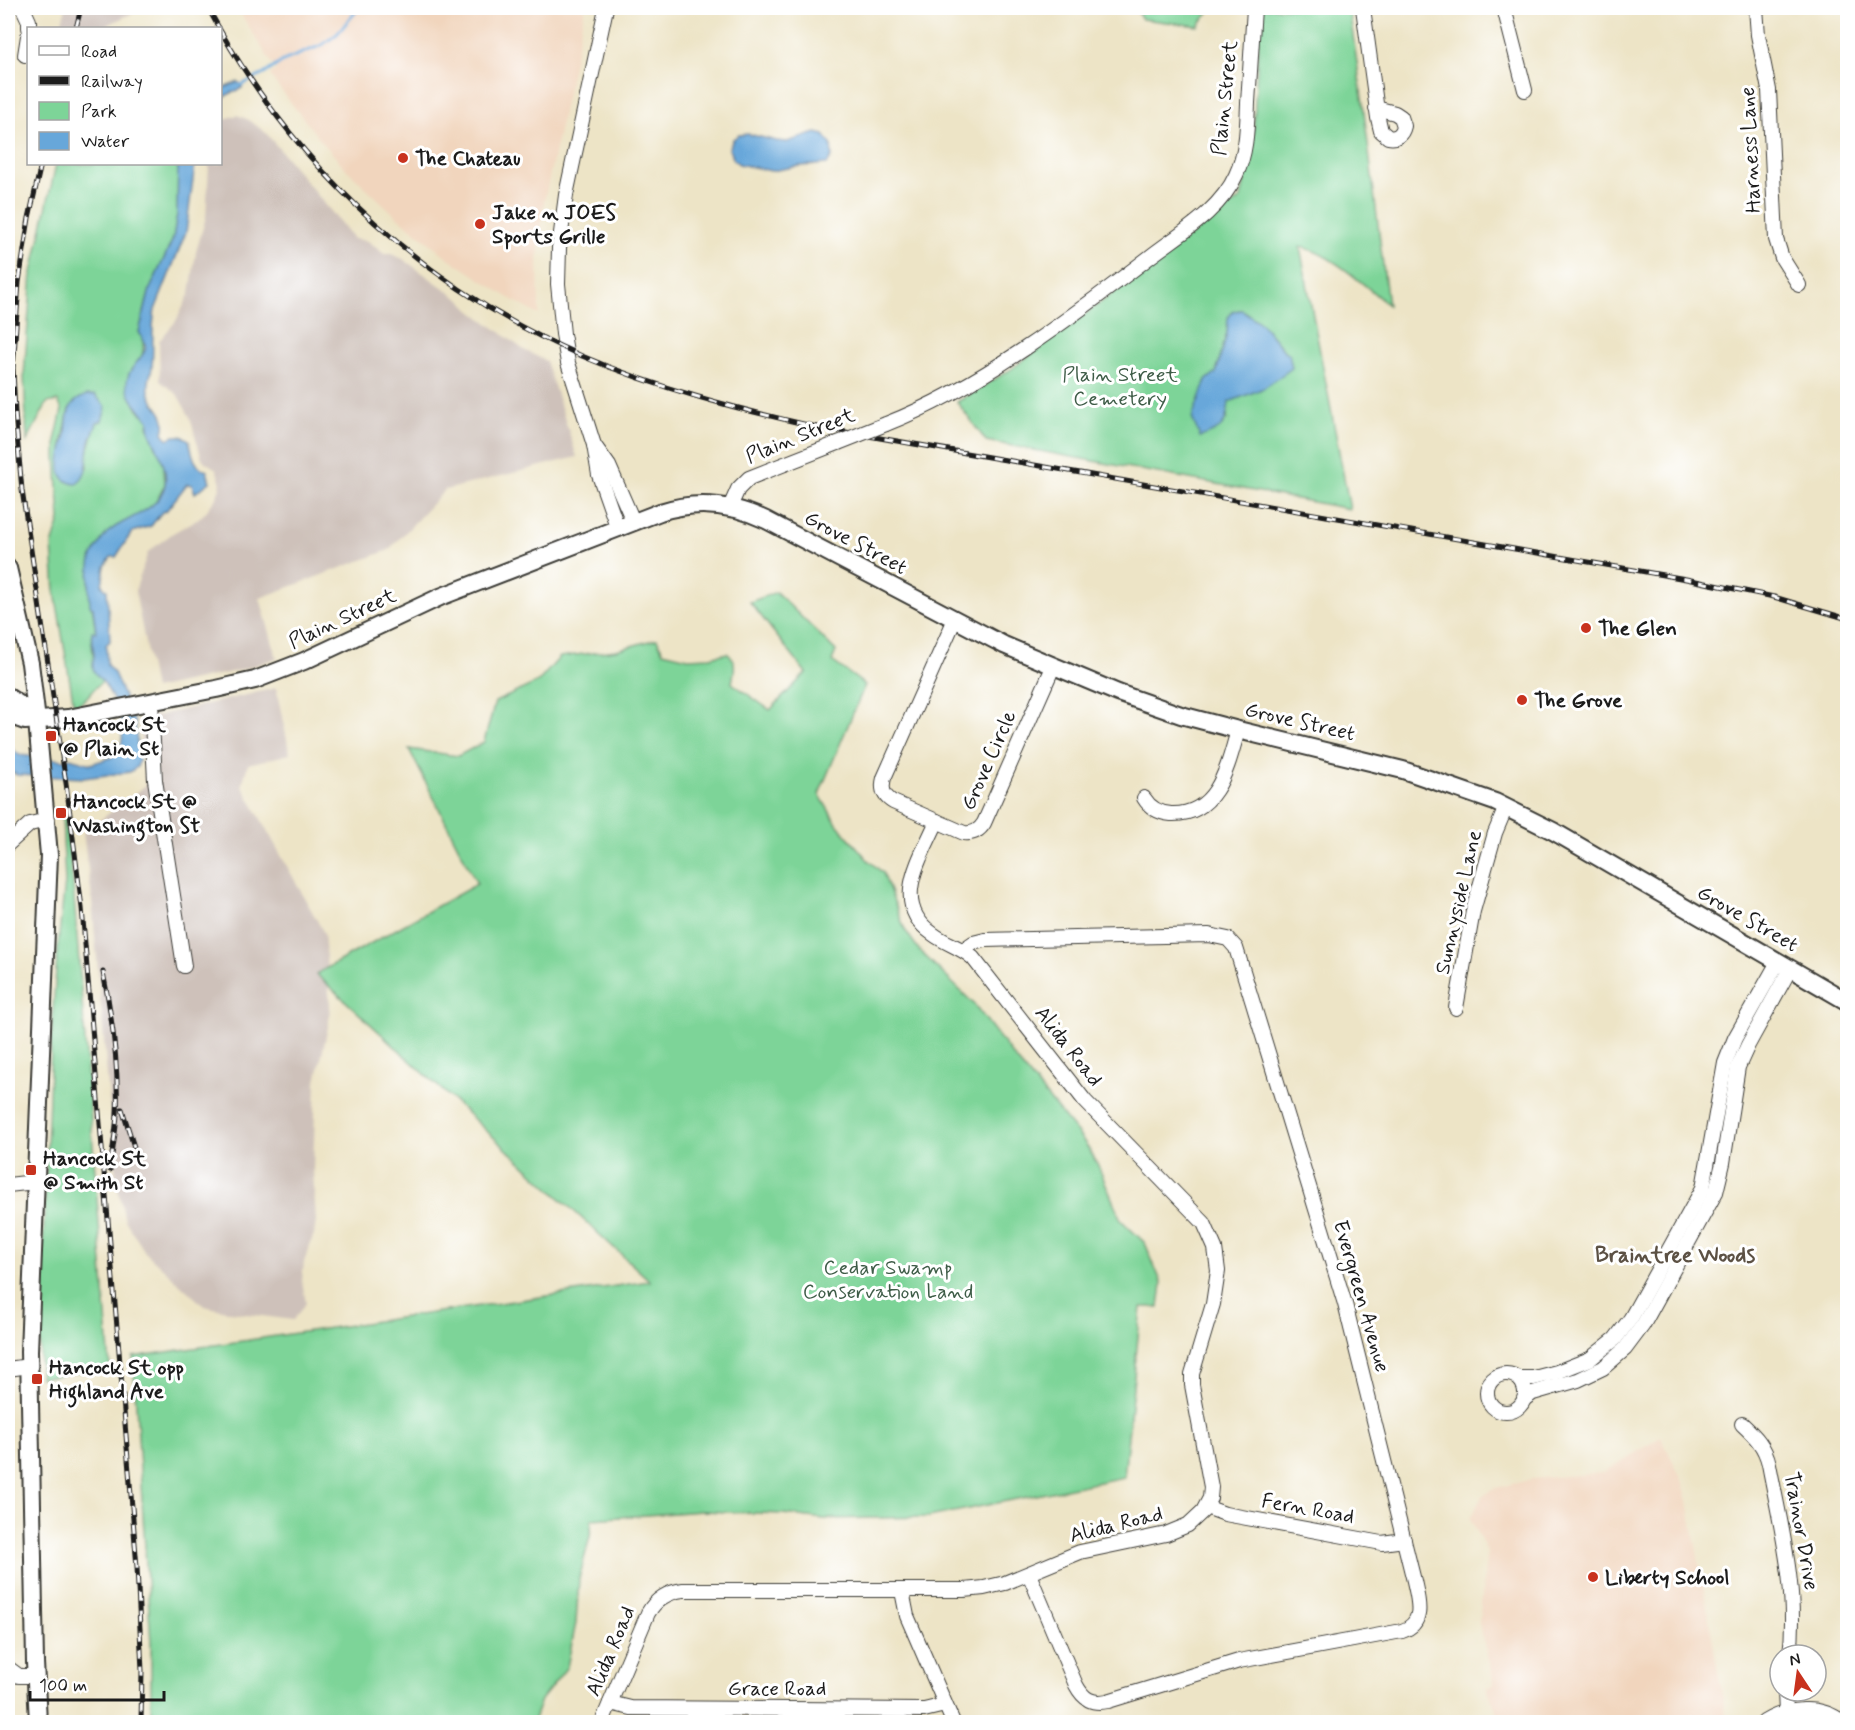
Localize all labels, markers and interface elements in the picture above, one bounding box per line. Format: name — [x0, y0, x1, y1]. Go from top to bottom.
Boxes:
legend — [27, 27, 222, 165]
street label: Plain Street — [1205, 39, 1245, 157]
text: Road — [81, 40, 117, 64]
text: Railway — [81, 70, 143, 94]
street label: Harness Lane — [1734, 86, 1768, 214]
text: Park — [81, 100, 117, 124]
text: Water — [81, 130, 130, 154]
place label: The Chateau — [415, 145, 521, 173]
marker: The Chateau — [396, 151, 410, 165]
place label: Jake n JOES Sports Grille — [492, 199, 616, 251]
marker: Jake n JOES Sports Grille — [473, 217, 487, 231]
park label: Plain Street Cemetery — [1062, 361, 1178, 413]
street label: Plain Street — [742, 401, 860, 471]
street label: Grove Street — [799, 504, 912, 582]
street label: Plain Street — [284, 582, 401, 656]
place label: The Glen — [1598, 615, 1677, 643]
marker: The Glen — [1579, 621, 1593, 635]
place label: The Grove — [1534, 687, 1623, 715]
marker: The Grove — [1515, 693, 1529, 707]
street label: Grove Street — [1242, 696, 1358, 748]
street label: Grove Circle — [954, 706, 1023, 815]
place label: Hancock St @ Plain St — [63, 711, 166, 763]
marker: Hancock St @ Plain St — [44, 729, 58, 743]
place label: Hancock St @ Washington St — [72, 788, 200, 842]
marker: Hancock St @ Washington St — [54, 806, 68, 820]
street label: Sunnyside Lane — [1429, 828, 1489, 977]
street label: Grove Street — [1692, 879, 1803, 959]
street label: Alida Road — [1028, 1000, 1109, 1093]
place label: Hancock St @ Smith St — [43, 1145, 146, 1197]
marker: Hancock St @ Smith St — [24, 1163, 38, 1177]
street label: Evergreen Avenue — [1325, 1217, 1396, 1376]
district label: Braintree Woods — [1595, 1242, 1755, 1270]
park label: Cedar Swamp Conservation Land — [803, 1254, 973, 1306]
place label: Hancock St opp Highland Ave — [49, 1354, 184, 1408]
marker: Hancock St opp Highland Ave — [30, 1372, 44, 1386]
street label: Trainor Drive — [1777, 1470, 1825, 1593]
street label: Fern Road — [1259, 1487, 1356, 1531]
street label: Alida Road — [1067, 1500, 1166, 1550]
place label: Liberty School — [1605, 1564, 1729, 1592]
marker: Liberty School — [1586, 1570, 1600, 1584]
street label: Alida Road — [579, 1602, 642, 1701]
north arrow — [1768, 1643, 1828, 1703]
text: N — [1787, 1648, 1803, 1671]
scale bar — [30, 1664, 164, 1702]
text: 100 m — [39, 1674, 87, 1698]
street label: Grace Road — [728, 1675, 826, 1703]

